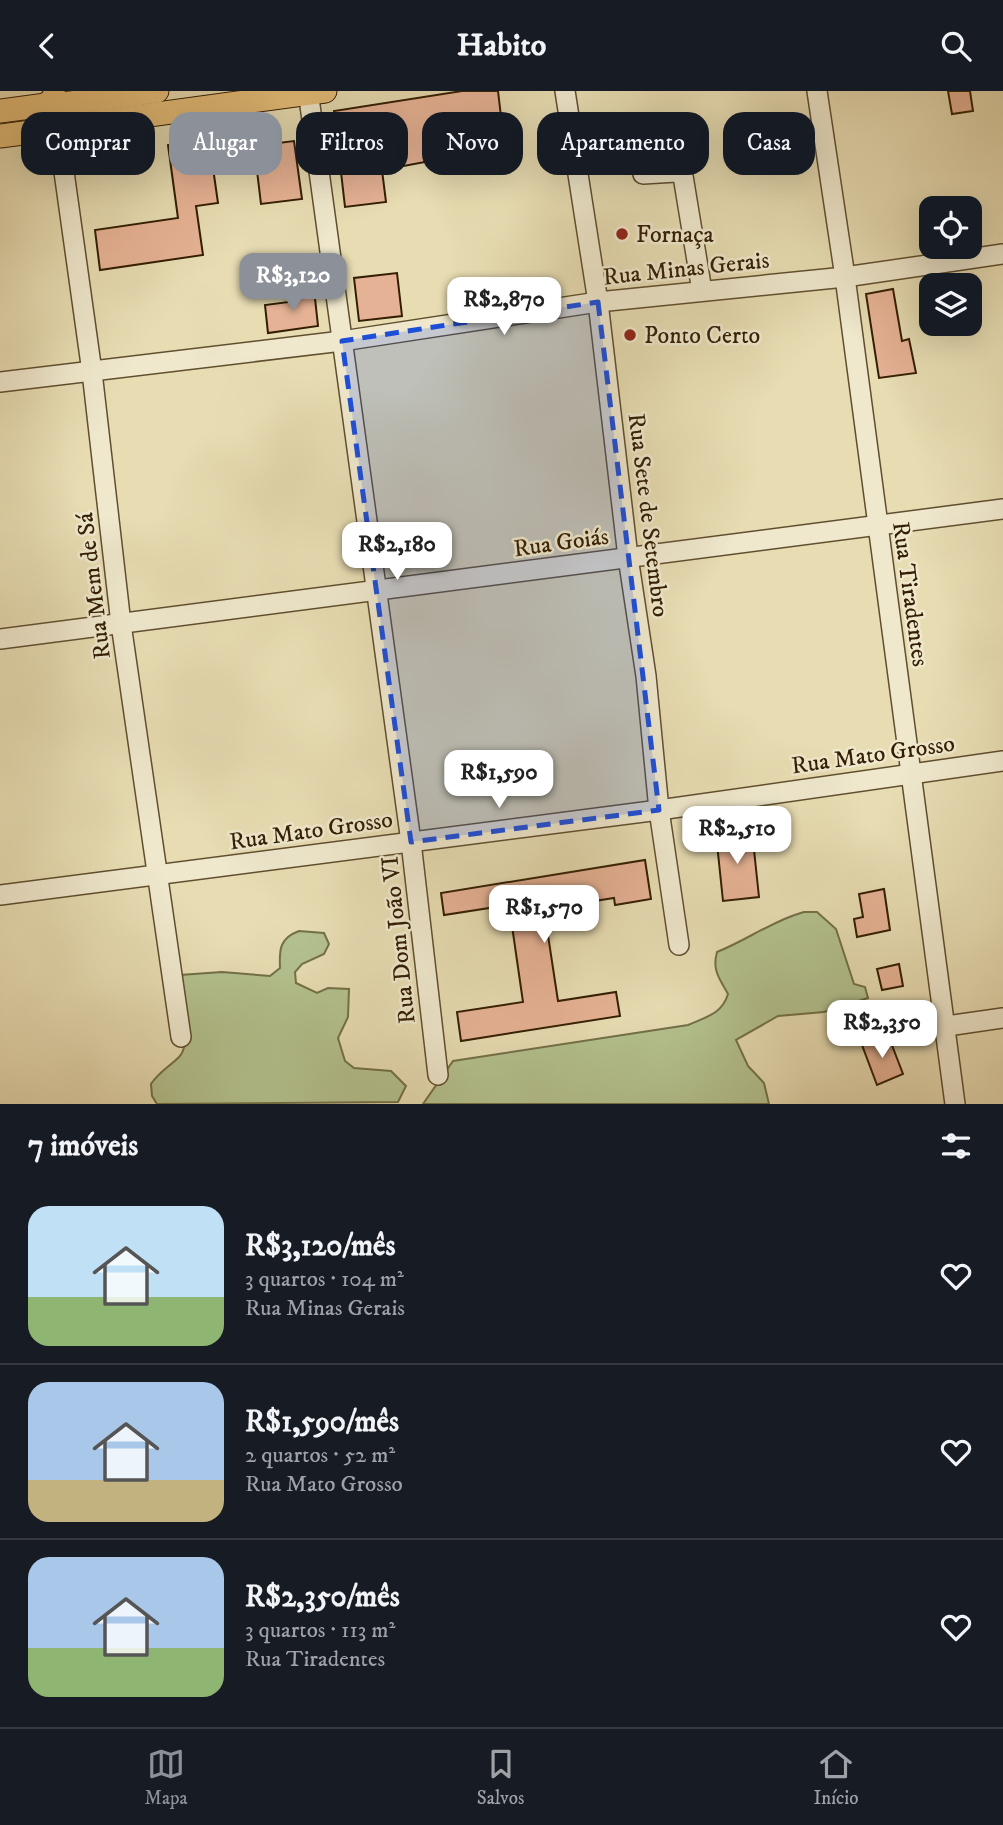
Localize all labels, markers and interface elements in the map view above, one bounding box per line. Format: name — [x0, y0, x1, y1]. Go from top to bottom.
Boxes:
text: Habito — [457, 26, 546, 66]
icon: back — [28, 27, 66, 65]
icon: search — [937, 27, 975, 65]
chip: Comprar — [21, 112, 155, 175]
chip: Alugar — [169, 112, 282, 175]
chip: Filtros — [296, 112, 408, 175]
chip: Novo — [422, 112, 523, 175]
chip: Apartamento — [537, 112, 709, 175]
chip: Casa — [723, 112, 815, 175]
map controls — [919, 196, 982, 336]
button: locate — [919, 196, 982, 259]
place label: Fornaça — [636, 220, 715, 250]
marker: Fornaça — [614, 226, 630, 242]
street label: Rua Minas Gerais — [602, 245, 771, 293]
pin: R$3,120 — [228, 253, 358, 313]
text: R$3,120 — [256, 261, 330, 290]
button: layers — [919, 273, 982, 336]
pin: R$2,870 — [439, 278, 569, 337]
text: R$2,870 — [463, 285, 545, 314]
place label: Ponto Certo — [644, 321, 760, 351]
marker: Ponto Certo — [622, 327, 638, 343]
street label: Rua Sete de Setembro — [621, 412, 675, 619]
street label: Rua Mem de Sá — [70, 510, 118, 661]
street label: Rua Tiradentes — [885, 520, 935, 669]
street label: Rua Goiás — [512, 521, 611, 565]
pin: R$2,180 — [332, 523, 462, 582]
text: R$2,180 — [358, 530, 436, 559]
street label: Rua Mato Grosso — [790, 729, 957, 781]
pin: R$1,590 — [434, 751, 564, 810]
text: R$1,590 — [460, 758, 538, 787]
street label: Rua Mato Grosso — [228, 805, 395, 857]
pin: R$2,510 — [672, 807, 802, 866]
text: R$2,510 — [698, 814, 776, 843]
street label: Rua Dom João VI — [375, 854, 423, 1025]
pin: R$1,570 — [479, 885, 609, 945]
text: R$1,570 — [505, 893, 583, 922]
pin: R$2,350 — [817, 1000, 947, 1060]
text: R$2,350 — [843, 1008, 921, 1037]
icon: filters — [937, 1127, 975, 1165]
text: 7 imóveis — [28, 1128, 138, 1165]
text: R$3,120/mês — [245, 1228, 396, 1265]
icon: home — [84, 1234, 168, 1318]
icon: heart — [937, 1257, 975, 1295]
text: 3 quartos · 104 m² — [245, 1265, 404, 1294]
text: Rua Minas Gerais — [245, 1294, 405, 1323]
text: R$1,590/mês — [245, 1404, 399, 1441]
icon: home — [84, 1410, 168, 1494]
icon: heart — [937, 1433, 975, 1471]
text: 2 quartos · 52 m² — [245, 1441, 395, 1470]
text: Rua Mato Grosso — [245, 1470, 403, 1499]
text: R$2,350/mês — [245, 1579, 400, 1616]
icon: home — [84, 1585, 168, 1669]
icon: heart — [937, 1608, 975, 1646]
text: 3 quartos · 113 m² — [245, 1616, 395, 1645]
text: Rua Tiradentes — [245, 1645, 385, 1674]
tab: Mapa — [145, 1745, 188, 1810]
tab: Salvos — [477, 1745, 524, 1810]
tab: Início — [813, 1745, 858, 1810]

